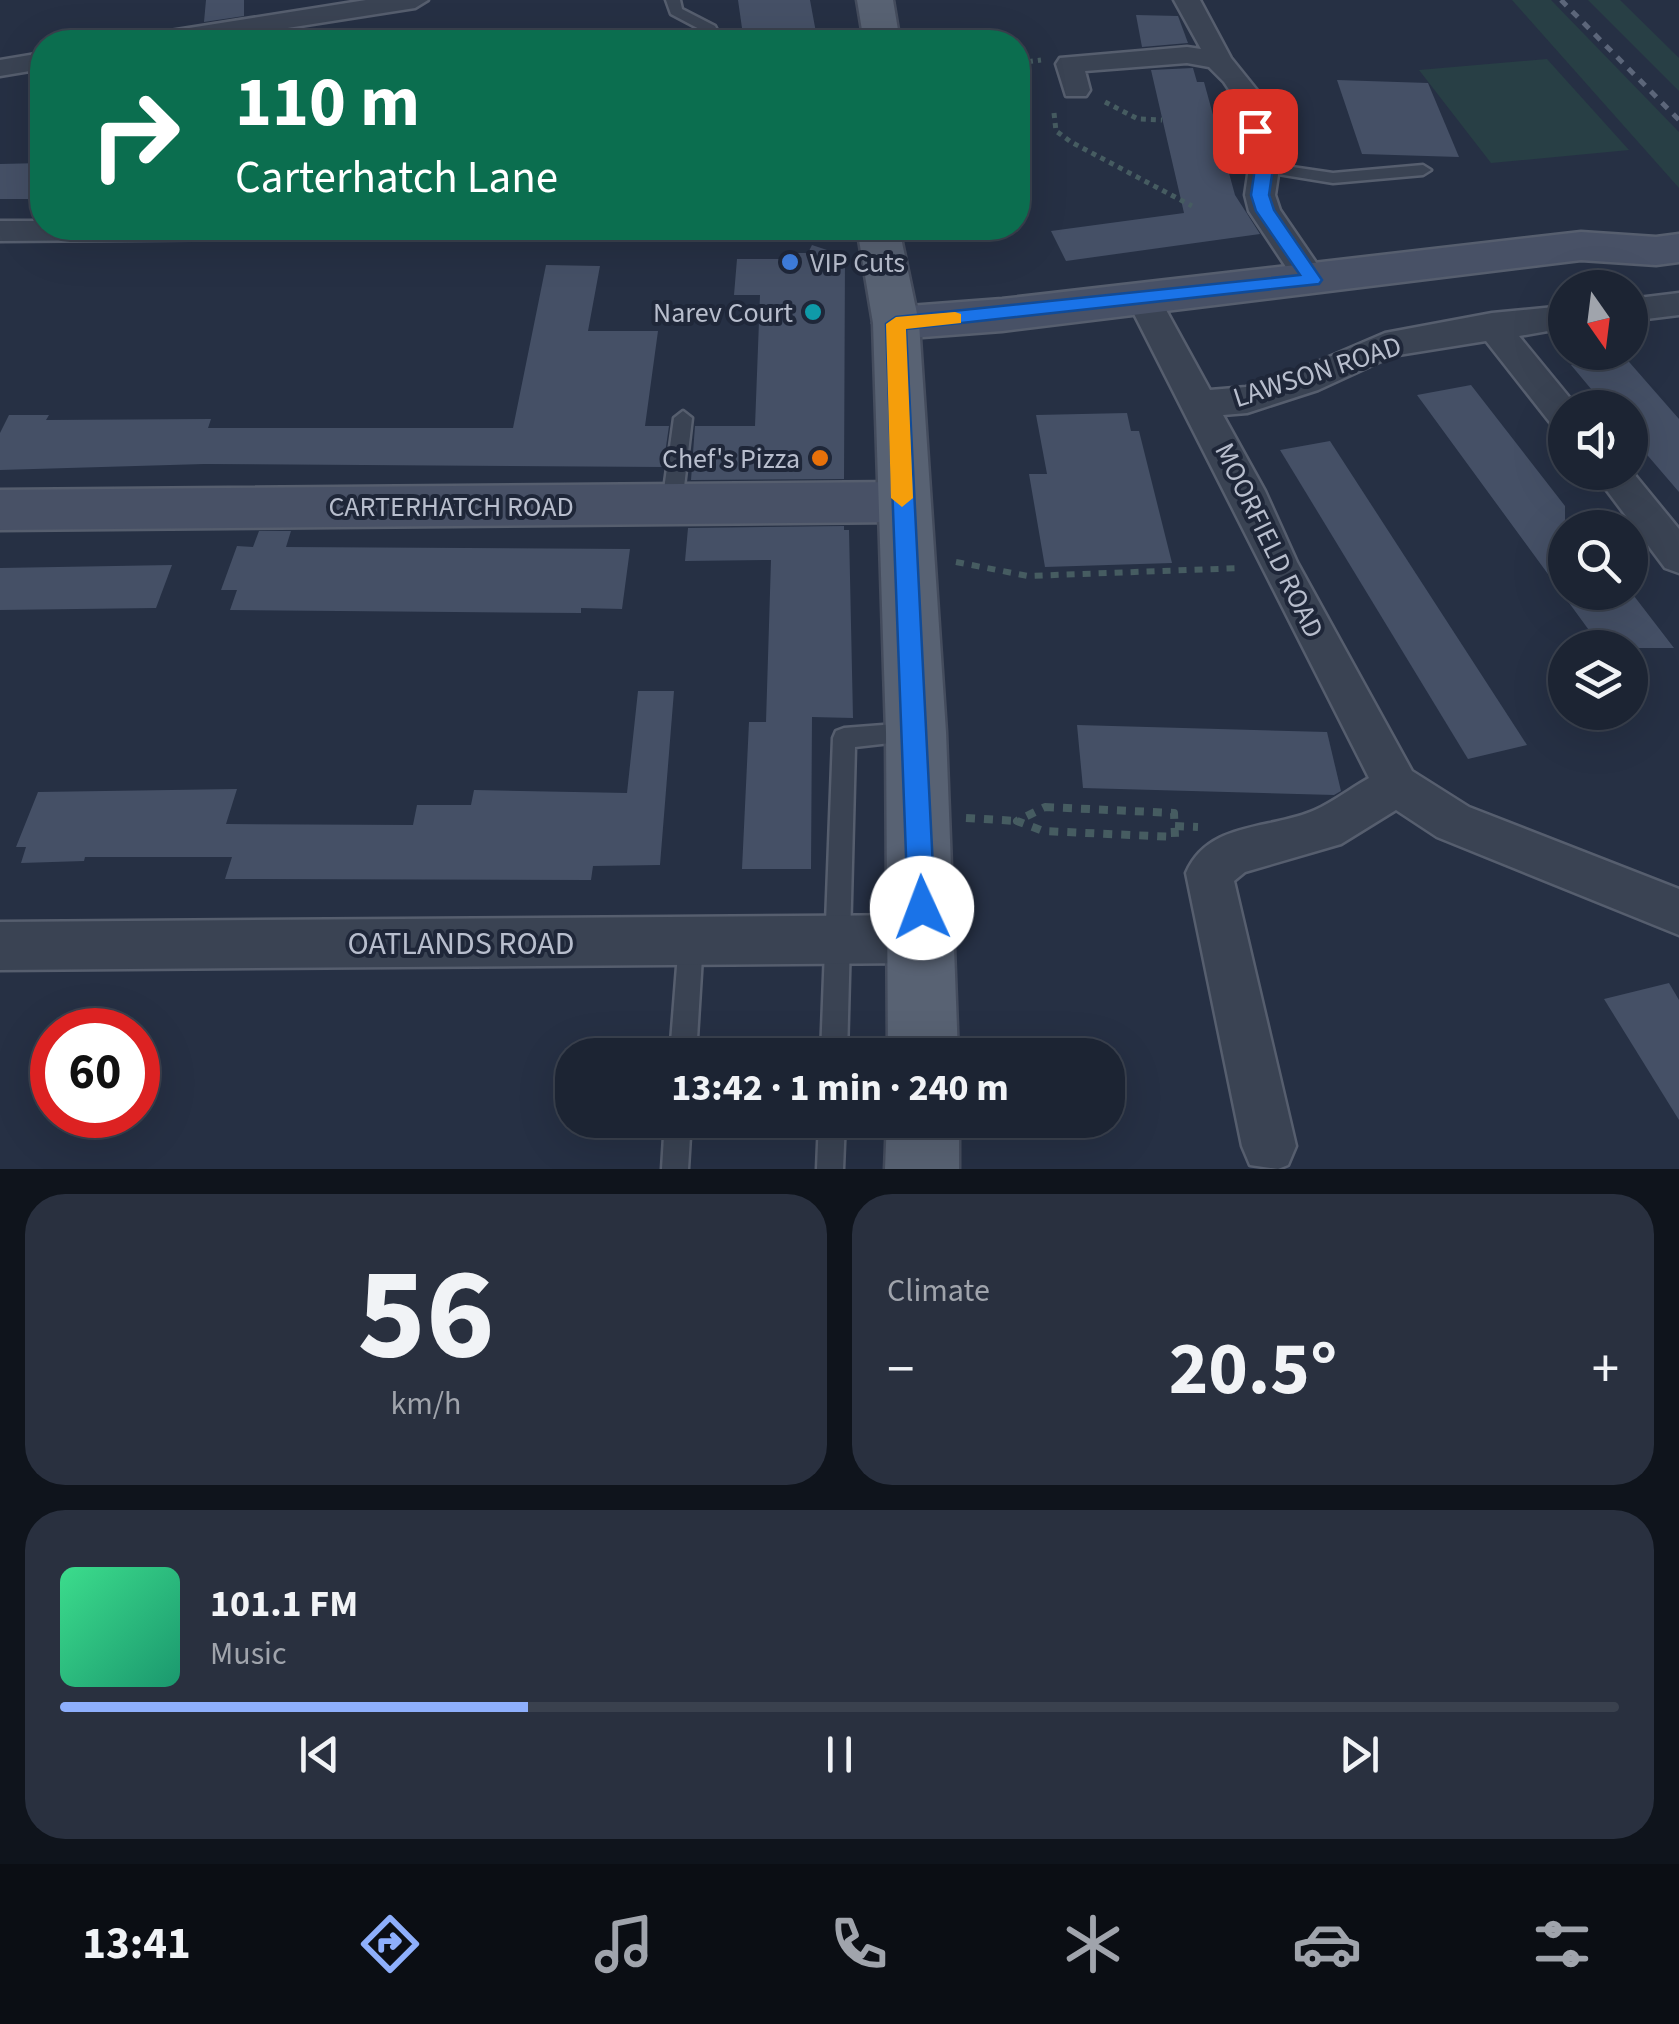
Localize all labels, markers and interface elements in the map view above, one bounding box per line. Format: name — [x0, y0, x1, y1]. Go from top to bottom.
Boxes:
text: 110 m — [235, 53, 420, 153]
icon: right — [70, 70, 200, 200]
pin — [1213, 89, 1298, 174]
icon: arrive — [1228, 104, 1283, 159]
text: Carterhatch Lane — [235, 146, 558, 210]
place label: VIP Cuts — [810, 243, 905, 283]
marker: VIP Cuts — [779, 251, 801, 273]
north arrow — [1548, 270, 1648, 370]
map controls — [1548, 270, 1648, 730]
place label: Narev Court — [653, 293, 794, 333]
marker: Narev Court — [802, 301, 824, 323]
street label: LAWSON ROAD — [1228, 326, 1407, 418]
button: sound — [1548, 390, 1648, 490]
street label: MOORFIELD ROAD — [1205, 436, 1334, 645]
place label: Chef's Pizza — [662, 439, 800, 479]
marker: Chef's Pizza — [809, 447, 831, 469]
street label: CARTERHATCH ROAD — [328, 487, 574, 527]
button: search — [1548, 510, 1648, 610]
button: layers — [1548, 630, 1648, 730]
position arrow — [870, 856, 974, 960]
street label: OATLANDS ROAD — [348, 921, 574, 967]
speed limit sign: 60 — [30, 1008, 160, 1138]
text: 13:42 · 1 min · 240 m — [671, 1061, 1009, 1115]
text: 56 — [357, 1223, 495, 1408]
text: Climate — [887, 1268, 990, 1314]
text: 20.5° — [1169, 1316, 1337, 1423]
text: − — [887, 1331, 914, 1409]
text: + — [1592, 1331, 1619, 1409]
text: km/h — [391, 1381, 461, 1427]
text: 101.1 FM — [210, 1577, 358, 1631]
text: Music — [210, 1631, 287, 1677]
icon: previous — [292, 1727, 347, 1782]
icon: pause — [812, 1727, 867, 1782]
icon: next — [1332, 1727, 1387, 1782]
icon: directions — [355, 1909, 425, 1979]
icon: music — [589, 1909, 659, 1979]
icon: phone — [824, 1909, 894, 1979]
icon: climate — [1058, 1909, 1128, 1979]
icon: car — [1292, 1909, 1362, 1979]
icon: filters — [1527, 1909, 1597, 1979]
text: 13:41 — [82, 1912, 191, 1976]

